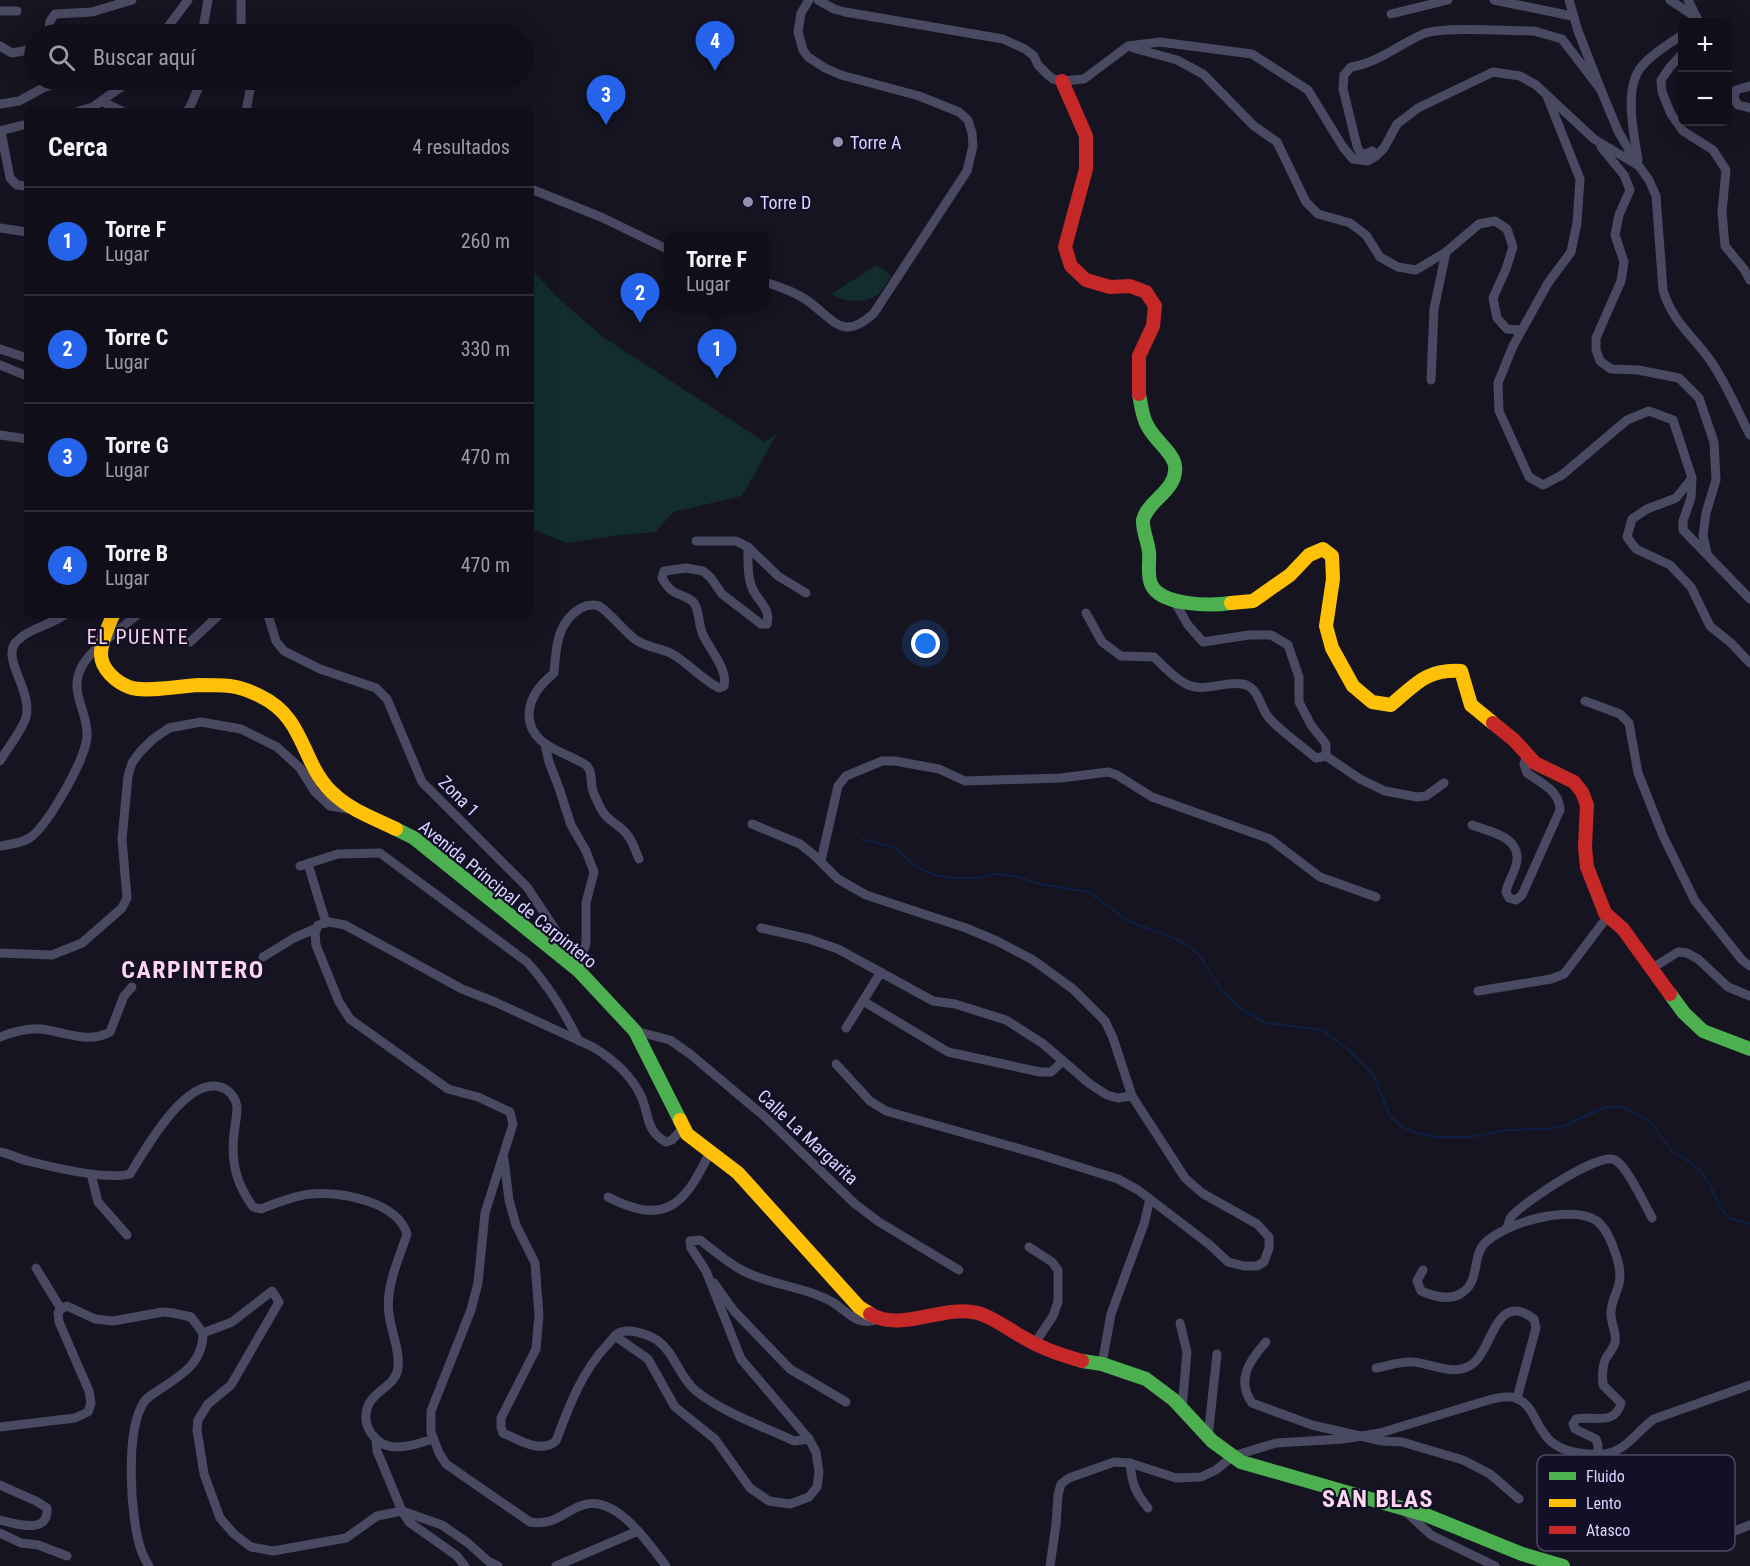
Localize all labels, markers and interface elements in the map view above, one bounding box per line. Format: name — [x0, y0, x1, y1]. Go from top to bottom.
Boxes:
map controls — [1678, 18, 1732, 126]
button: + — [1678, 18, 1732, 72]
pin: 4 — [696, 22, 734, 71]
search box — [24, 24, 534, 90]
icon: search — [45, 41, 78, 74]
text: Buscar aquí — [93, 45, 196, 70]
button: − — [1678, 72, 1732, 126]
pin: 3 — [586, 76, 626, 125]
text: Cerca — [48, 132, 108, 162]
place label: Torre A — [850, 132, 902, 153]
text: 4 resultados — [412, 135, 510, 159]
marker: Torre A — [831, 135, 845, 149]
place label: Torre D — [760, 192, 811, 213]
marker: Torre D — [741, 195, 755, 209]
text: Torre F — [105, 217, 166, 242]
text: 1 — [62, 229, 73, 253]
text: 260 m — [461, 229, 510, 253]
popup — [664, 232, 769, 310]
text: Lugar — [105, 242, 149, 266]
text: Torre F — [686, 247, 747, 272]
text: Lugar — [686, 272, 730, 296]
pin: 2 — [620, 274, 660, 323]
text: Torre C — [105, 325, 168, 350]
pin: 1 — [698, 330, 736, 379]
text: 2 — [62, 337, 73, 361]
text: 330 m — [461, 337, 510, 361]
text: Lugar — [105, 350, 149, 374]
text: Torre G — [105, 433, 169, 458]
text: 3 — [62, 445, 73, 469]
text: 470 m — [461, 445, 510, 469]
text: Lugar — [105, 458, 149, 482]
text: Torre B — [105, 541, 168, 566]
text: 4 — [62, 553, 73, 577]
text: 470 m — [461, 553, 510, 577]
text: Lugar — [105, 566, 149, 590]
district label: EL PUENTE — [87, 625, 189, 649]
your location — [911, 629, 940, 658]
street label: Zona 1 — [434, 771, 484, 821]
street label: Avenida Principal de Carpintero — [415, 816, 601, 972]
district label: CARPINTERO — [121, 956, 265, 984]
street label: Calle La Margarita — [753, 1085, 863, 1189]
legend — [1537, 1455, 1735, 1551]
text: Fluido — [1586, 1467, 1625, 1486]
district label: SAN BLAS — [1322, 1485, 1434, 1513]
text: Lento — [1586, 1494, 1621, 1513]
text: Atasco — [1586, 1521, 1630, 1540]

